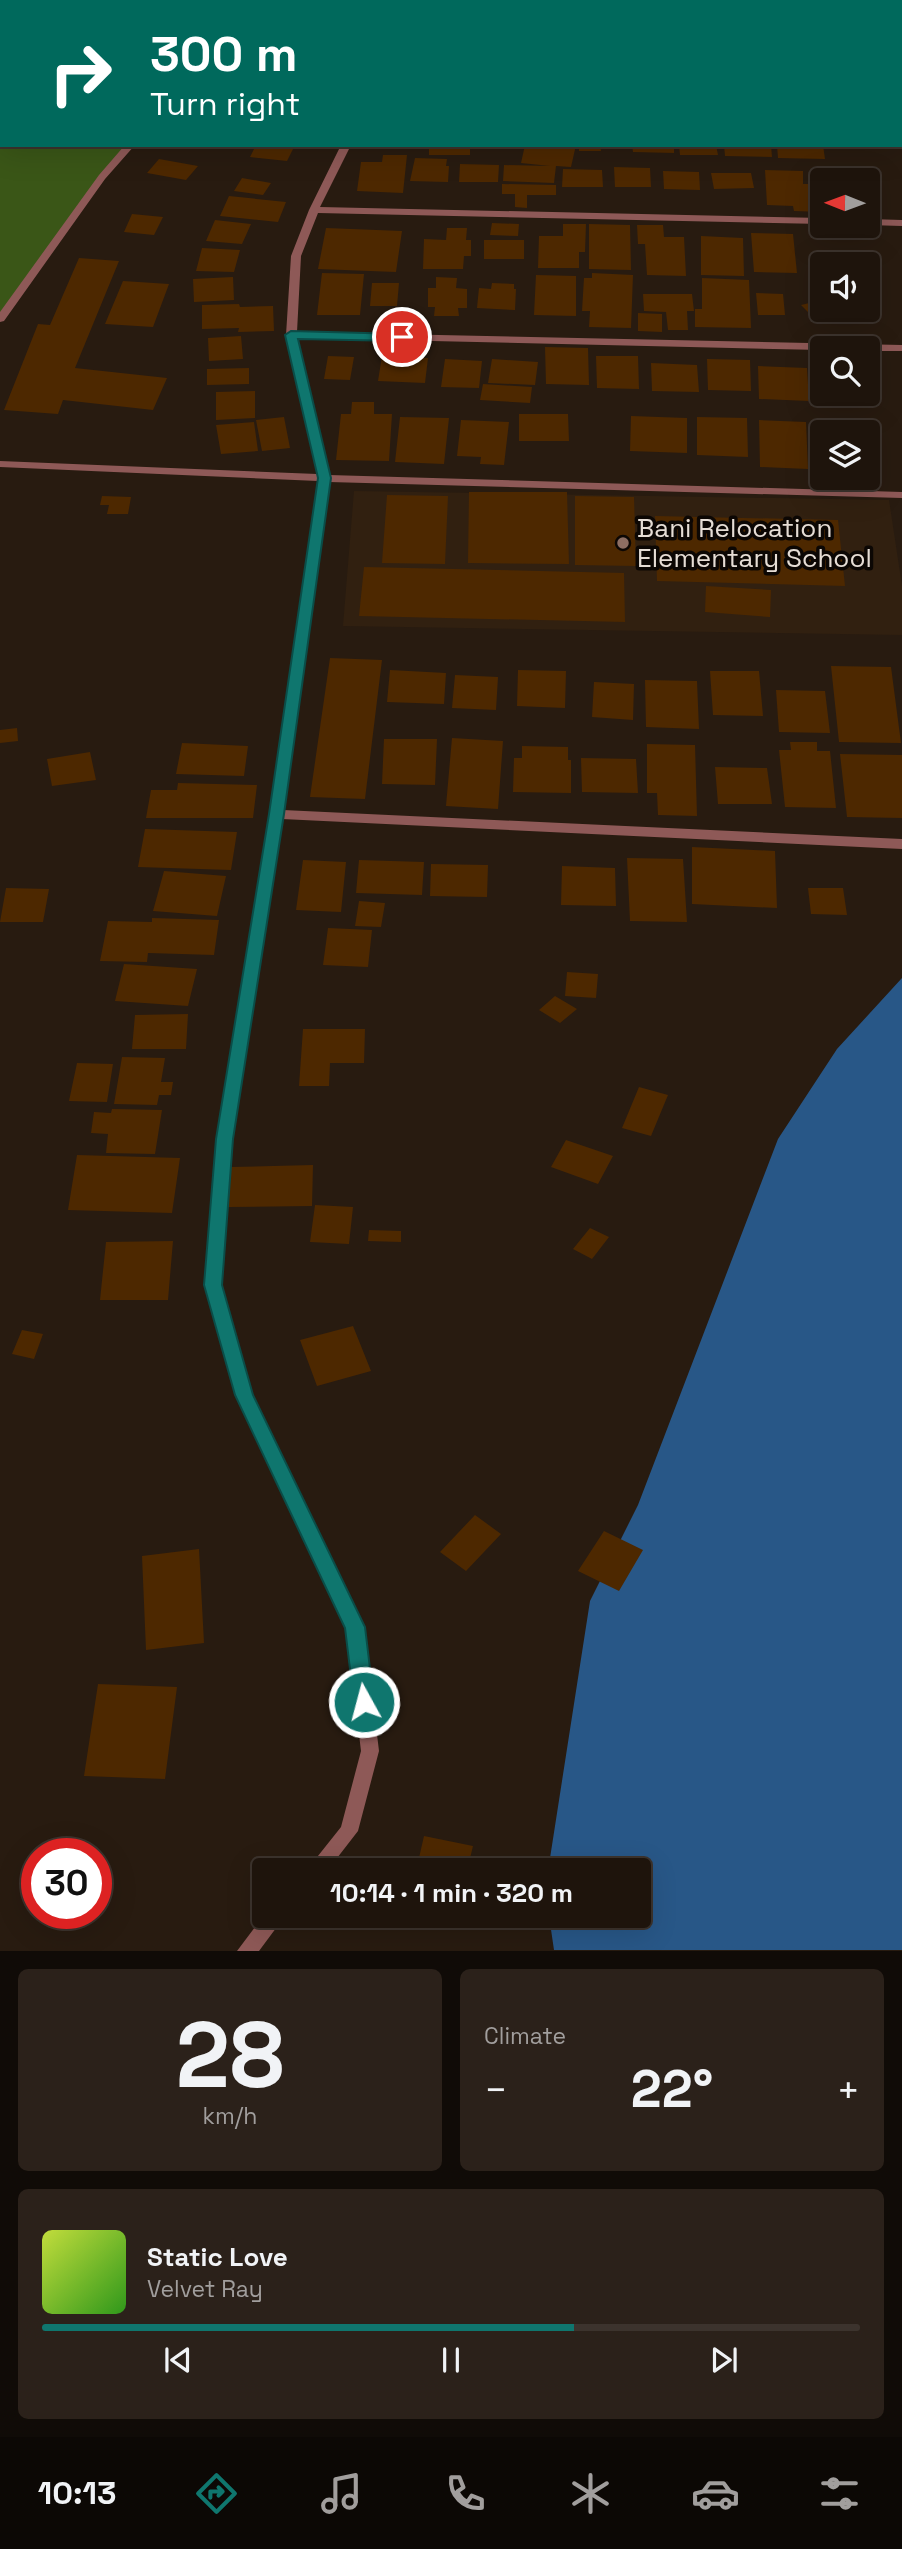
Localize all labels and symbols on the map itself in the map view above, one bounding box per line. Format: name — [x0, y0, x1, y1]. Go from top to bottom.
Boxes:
north arrow — [810, 168, 880, 238]
pin — [372, 307, 432, 367]
place label: Bani Relocation Elementary School — [637, 511, 872, 575]
marker: Bani Relocation Elementary School — [615, 535, 631, 551]
position arrow — [327, 1665, 401, 1739]
speed limit sign: 30 — [21, 1838, 112, 1929]

